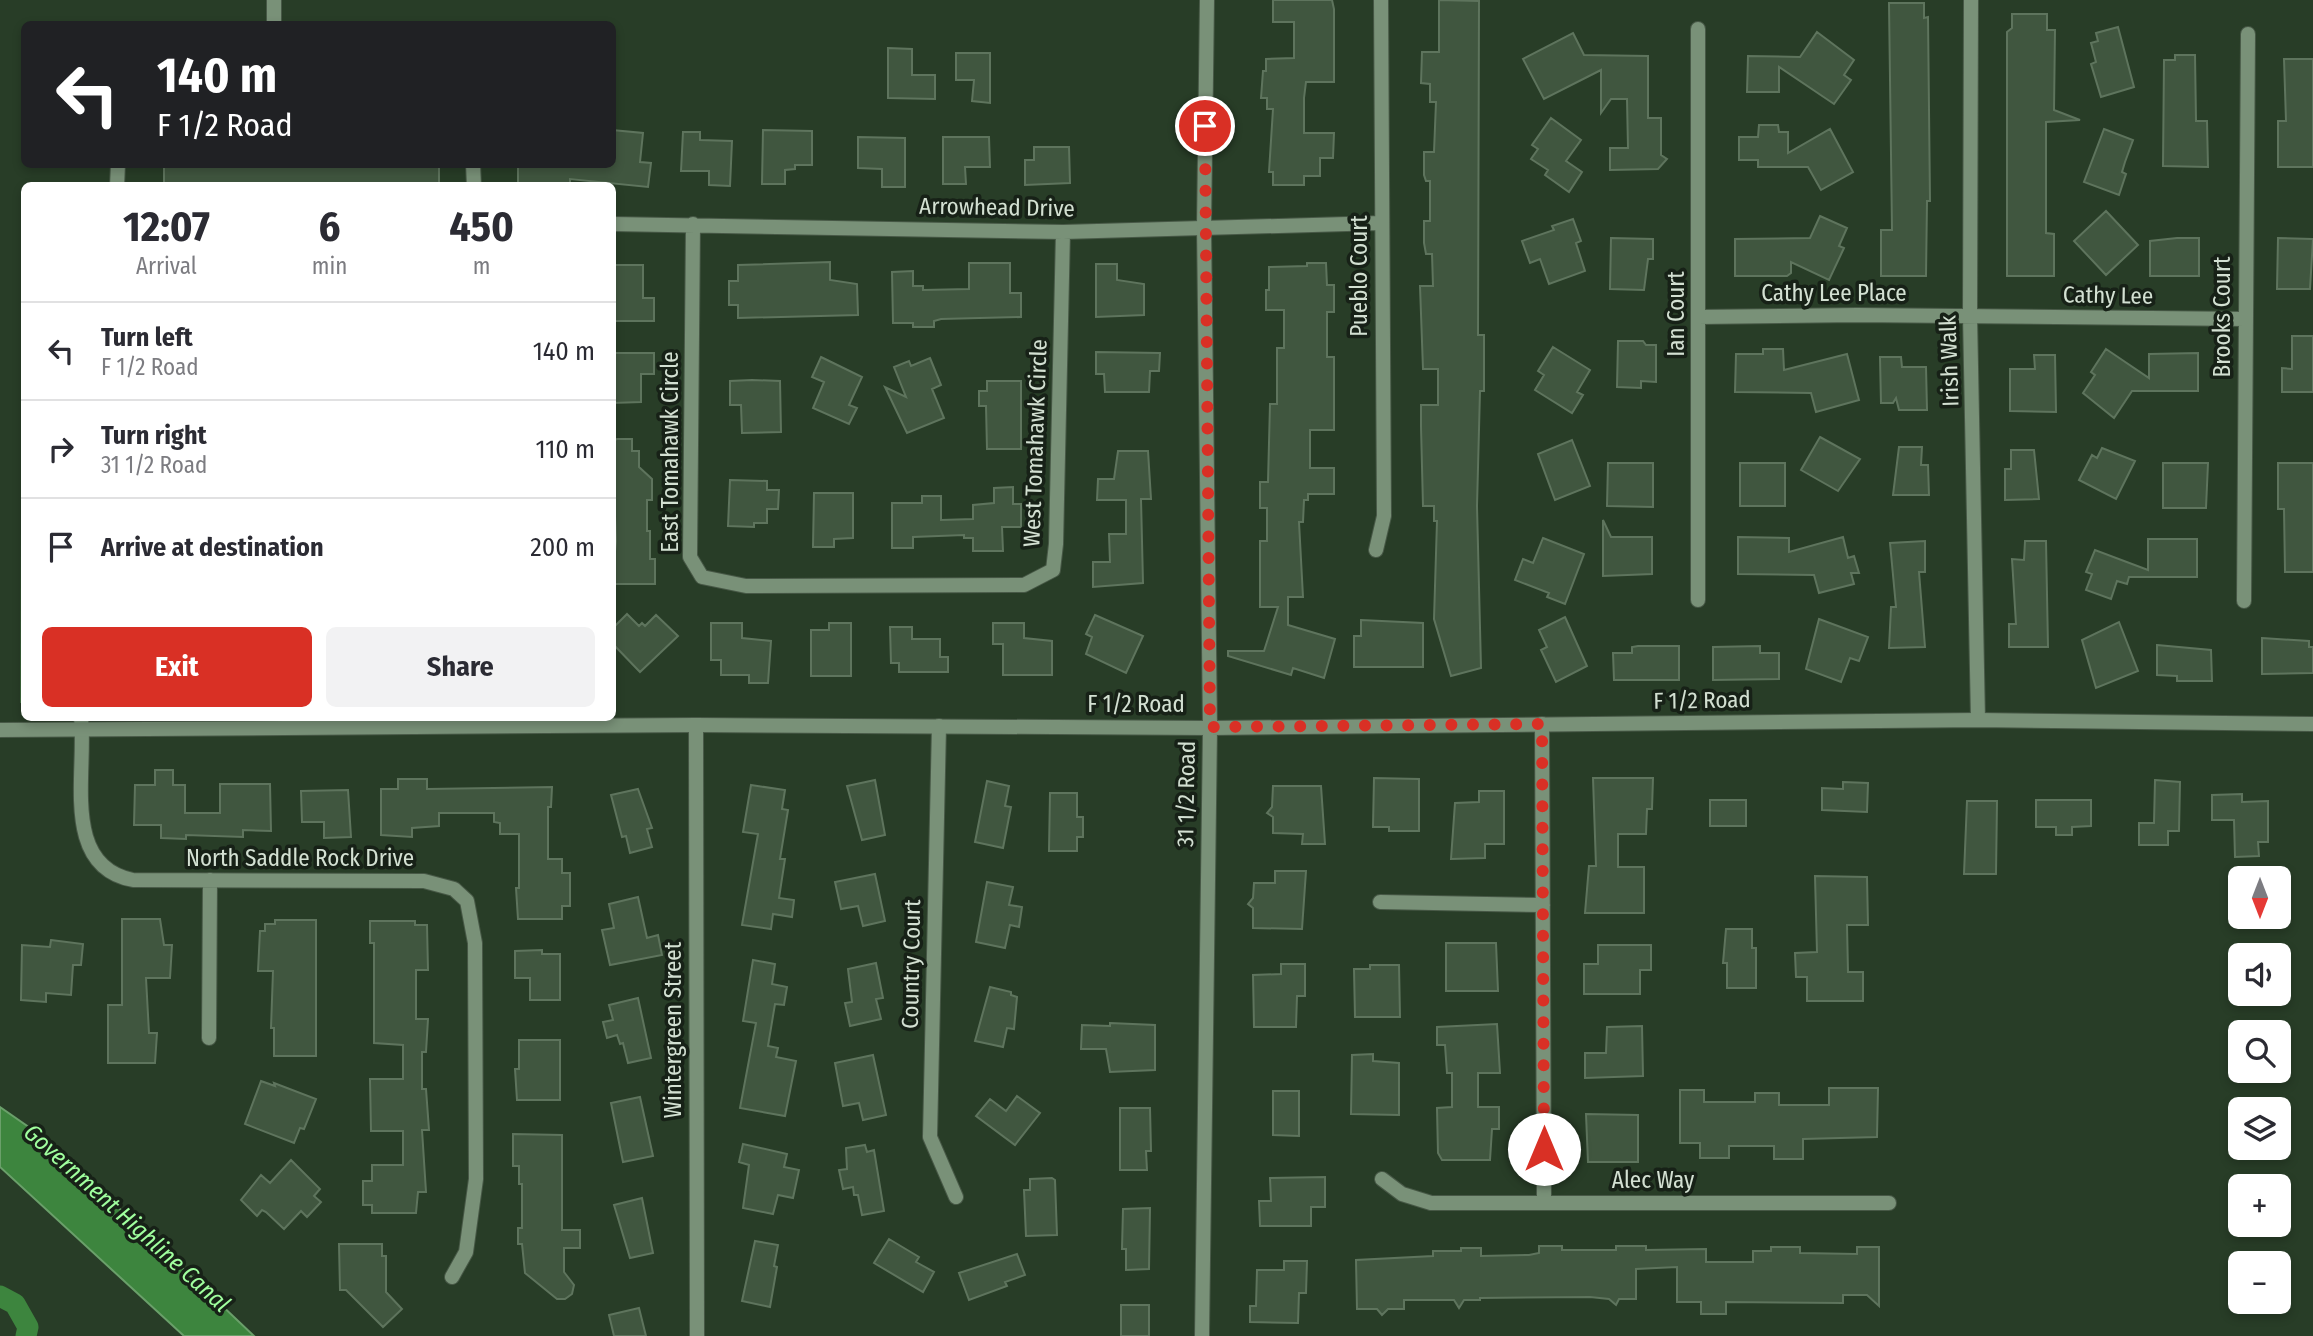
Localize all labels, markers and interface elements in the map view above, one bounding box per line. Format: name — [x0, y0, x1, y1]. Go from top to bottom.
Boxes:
text: 140 m — [157, 46, 277, 105]
icon: left — [42, 49, 133, 140]
pin — [1175, 96, 1235, 156]
text: F 1/2 Road — [157, 106, 293, 144]
icon: arrive — [1186, 107, 1224, 145]
street label: Arrowhead Drive — [919, 192, 1075, 222]
text: 12:07 — [123, 202, 210, 252]
text: 6 — [319, 202, 341, 252]
text: 450 — [449, 202, 514, 252]
street label: Pueblo Court — [1345, 215, 1373, 337]
text: Arrival — [136, 252, 197, 280]
text: min — [312, 252, 347, 280]
text: m — [473, 252, 491, 280]
street label: Brooks Court — [2208, 256, 2236, 377]
street label: Ian Court — [1662, 271, 1690, 357]
street label: Cathy Lee Place — [1761, 279, 1907, 307]
street label: Cathy Lee — [2063, 280, 2153, 310]
street label: Irish Walk — [1933, 314, 1965, 407]
text: Turn left — [101, 322, 193, 353]
icon: left — [42, 332, 80, 370]
text: 140 m — [533, 336, 595, 367]
street label: West Tomahawk Circle — [1017, 339, 1053, 547]
street label: East Tomahawk Circle — [656, 351, 684, 553]
text: F 1/2 Road — [101, 353, 199, 381]
text: Turn right — [101, 420, 207, 451]
icon: right — [42, 430, 80, 468]
text: 110 m — [535, 434, 595, 465]
text: 31 1/2 Road — [101, 451, 207, 479]
icon: arrive — [42, 528, 80, 566]
text: Arrive at destination — [101, 532, 324, 563]
text: 200 m — [530, 532, 595, 563]
button: Exit — [42, 627, 312, 707]
button: Share — [326, 627, 595, 707]
street label: F 1/2 Road — [1653, 685, 1751, 715]
street label: F 1/2 Road — [1087, 690, 1185, 718]
street label: 31 1/2 Road — [1171, 741, 1201, 847]
street label: North Saddle Rock Drive — [186, 844, 414, 872]
north arrow — [2228, 866, 2291, 929]
map controls — [2228, 866, 2291, 1314]
street label: Country Court — [896, 899, 926, 1029]
street label: Wintergreen Street — [659, 941, 687, 1118]
button: sound — [2228, 943, 2291, 1006]
button: search — [2228, 1020, 2291, 1083]
button: layers — [2228, 1097, 2291, 1160]
position arrow — [1507, 1112, 1581, 1186]
water label: Government Highline Canal — [18, 1118, 236, 1318]
street label: Alec Way — [1612, 1166, 1695, 1194]
button: + — [2228, 1174, 2291, 1237]
button: − — [2228, 1251, 2291, 1314]

